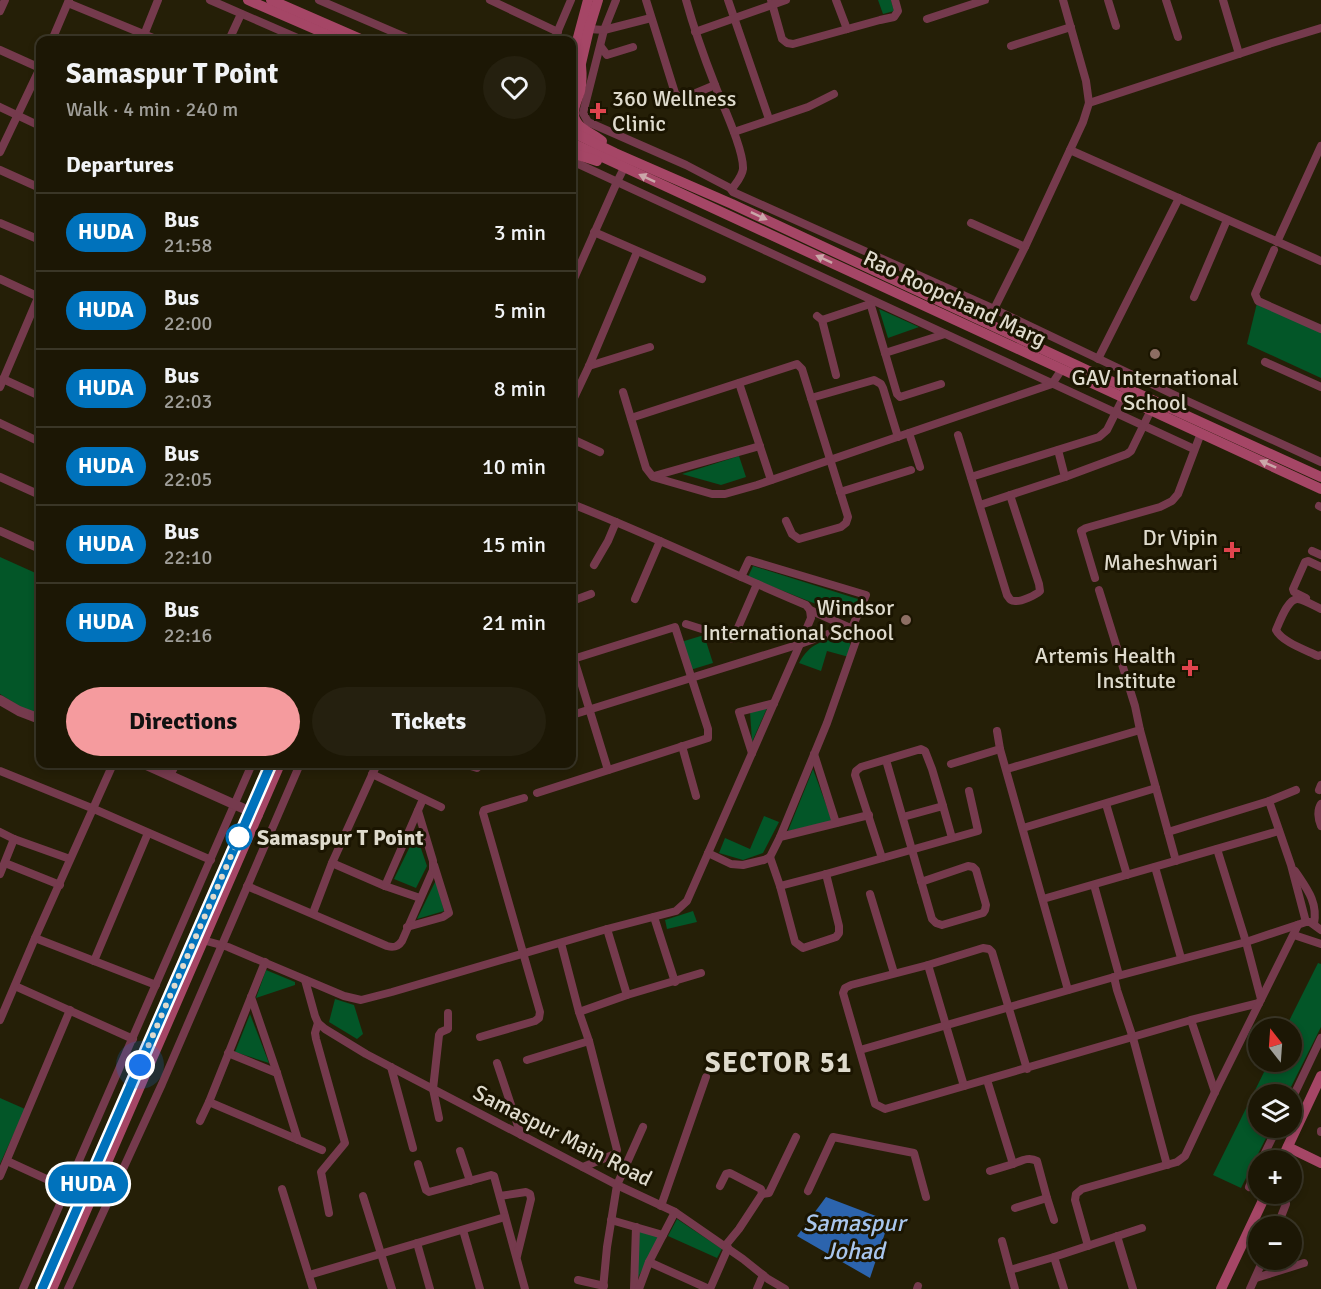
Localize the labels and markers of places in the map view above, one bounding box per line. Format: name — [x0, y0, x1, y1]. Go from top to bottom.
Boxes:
place label: 360 Wellness Clinic — [612, 85, 736, 137]
marker: 360 Wellness Clinic — [589, 102, 607, 120]
marker: GAV International School — [1148, 347, 1162, 361]
place label: GAV International School — [1072, 364, 1238, 416]
place label: Dr Vipin Maheshwari — [1104, 524, 1218, 576]
marker: Dr Vipin Maheshwari — [1223, 541, 1241, 559]
place label: Windsor International School — [702, 594, 894, 646]
marker: Windsor International School — [899, 613, 913, 627]
place label: Artemis Health Institute — [1035, 642, 1176, 694]
marker: Artemis Health Institute — [1181, 659, 1199, 677]
marker: Samaspur T Point — [226, 824, 252, 850]
place label: Samaspur T Point — [257, 824, 424, 851]

